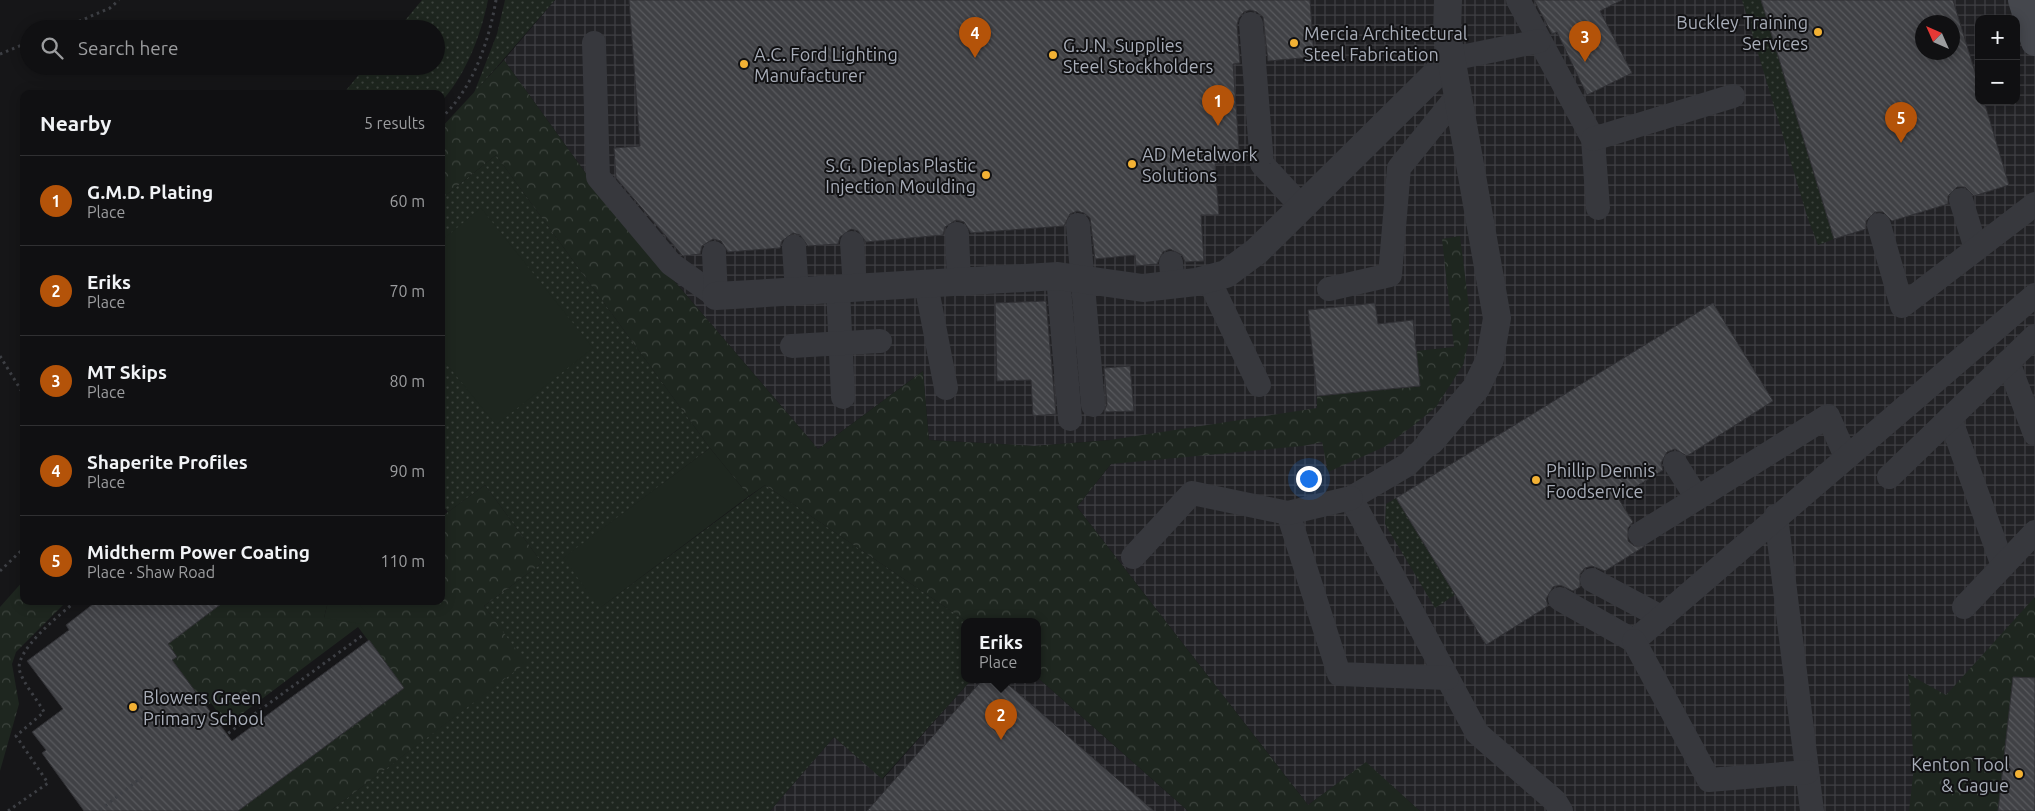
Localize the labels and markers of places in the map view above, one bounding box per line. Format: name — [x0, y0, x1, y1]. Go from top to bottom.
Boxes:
place label: Buckley Training Services — [1676, 12, 1808, 53]
pin: 4 — [959, 17, 991, 58]
pin: 3 — [1569, 21, 1601, 62]
place label: Mercia Architectural Steel Fabrication — [1304, 23, 1468, 64]
marker: Buckley Training Services — [1812, 26, 1824, 38]
place label: G.J.N. Supplies Steel Stockholders — [1063, 35, 1213, 76]
marker: Mercia Architectural Steel Fabrication — [1288, 37, 1300, 49]
place label: A.C. Ford Lighting Manufacturer — [754, 44, 898, 85]
marker: G.J.N. Supplies Steel Stockholders — [1047, 49, 1059, 61]
marker: A.C. Ford Lighting Manufacturer — [738, 58, 750, 70]
pin: 1 — [1202, 85, 1234, 126]
pin: 5 — [1885, 102, 1917, 143]
place label: AD Metalwork Solutions — [1142, 144, 1258, 185]
place label: S.G. Dieplas Plastic Injection Moulding — [825, 155, 976, 196]
marker: AD Metalwork Solutions — [1126, 158, 1138, 170]
marker: S.G. Dieplas Plastic Injection Moulding — [980, 169, 992, 181]
place label: Phillip Dennis Foodservice — [1546, 460, 1655, 501]
marker: Phillip Dennis Foodservice — [1530, 474, 1542, 486]
place label: Blowers Green Primary School — [143, 687, 264, 728]
pin: 2 — [985, 699, 1017, 740]
marker: Blowers Green Primary School — [127, 701, 139, 713]
place label: Kenton Tool & Gague — [1911, 754, 2009, 795]
marker: Kenton Tool & Gague — [2013, 768, 2025, 780]

